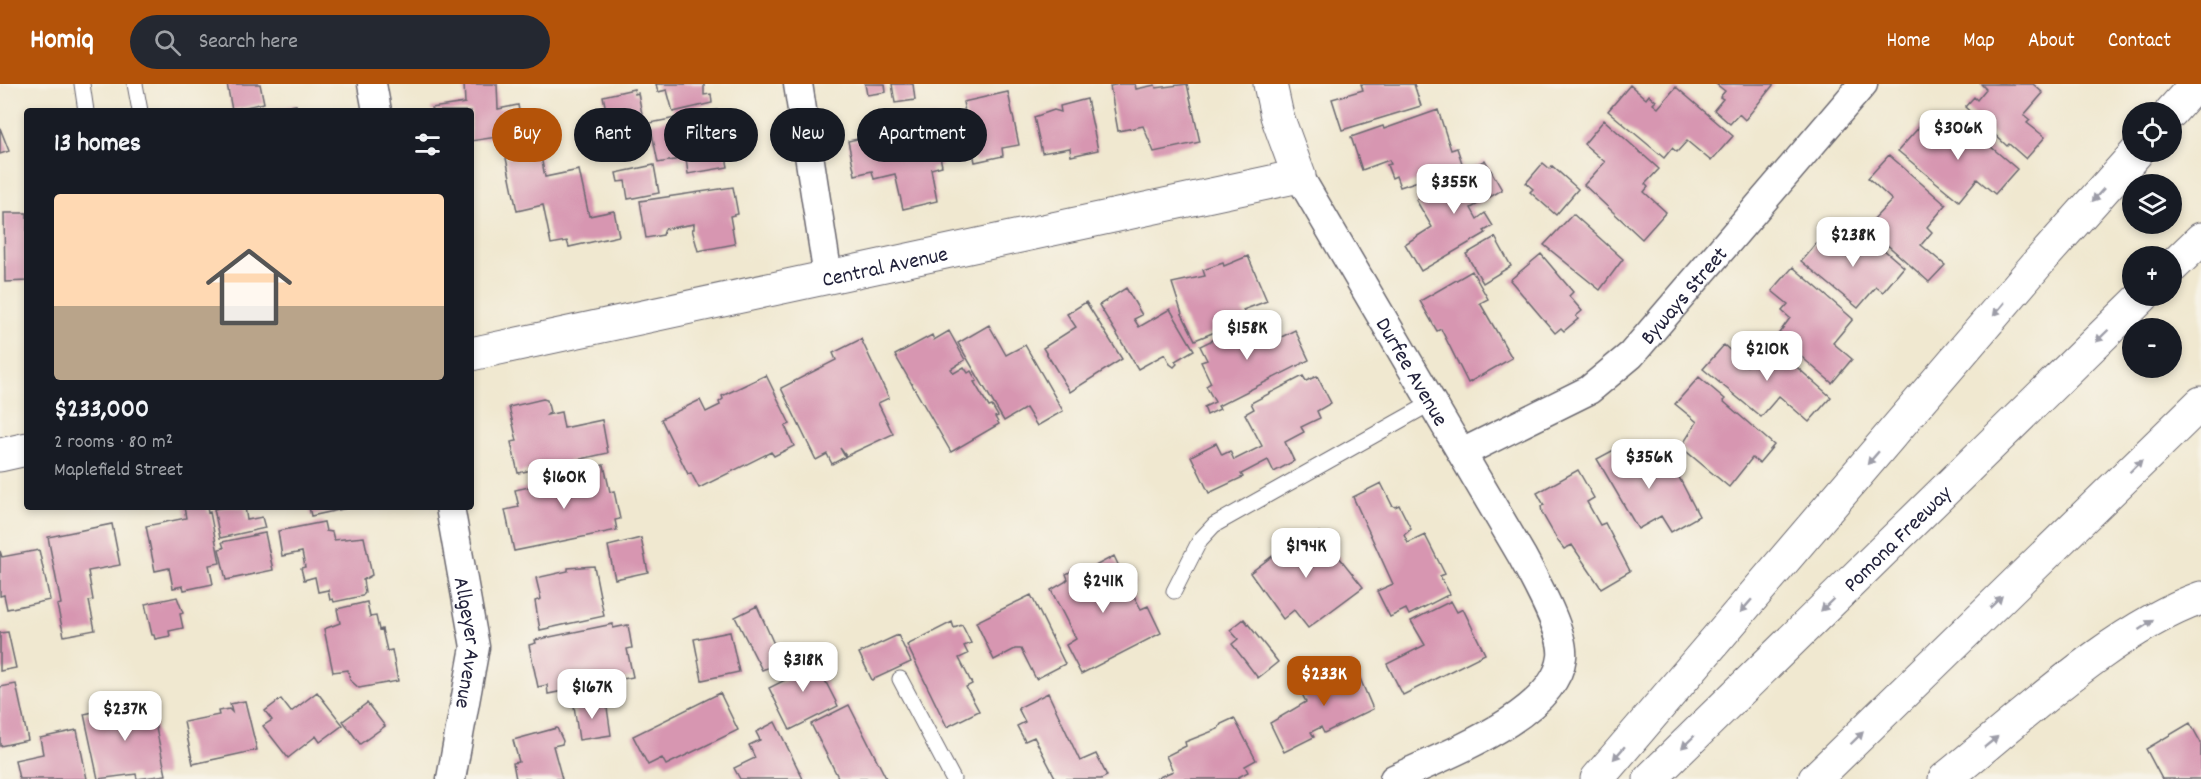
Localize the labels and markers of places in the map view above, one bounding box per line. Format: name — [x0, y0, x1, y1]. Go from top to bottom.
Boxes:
pin: $306K — [1916, 110, 2000, 161]
pin: $355K — [1412, 164, 1496, 215]
pin: $238K — [1811, 217, 1895, 268]
pin: $158K — [1205, 310, 1289, 361]
pin: $210K — [1725, 331, 1809, 382]
pin: $356K — [1607, 439, 1691, 490]
pin: $160K — [522, 459, 606, 510]
pin: $194K — [1264, 528, 1348, 579]
pin: $241K — [1061, 563, 1145, 614]
pin: $318K — [761, 642, 845, 693]
pin: $233K — [1282, 656, 1366, 707]
pin: $167K — [550, 669, 634, 720]
pin: $237K — [83, 691, 167, 742]

